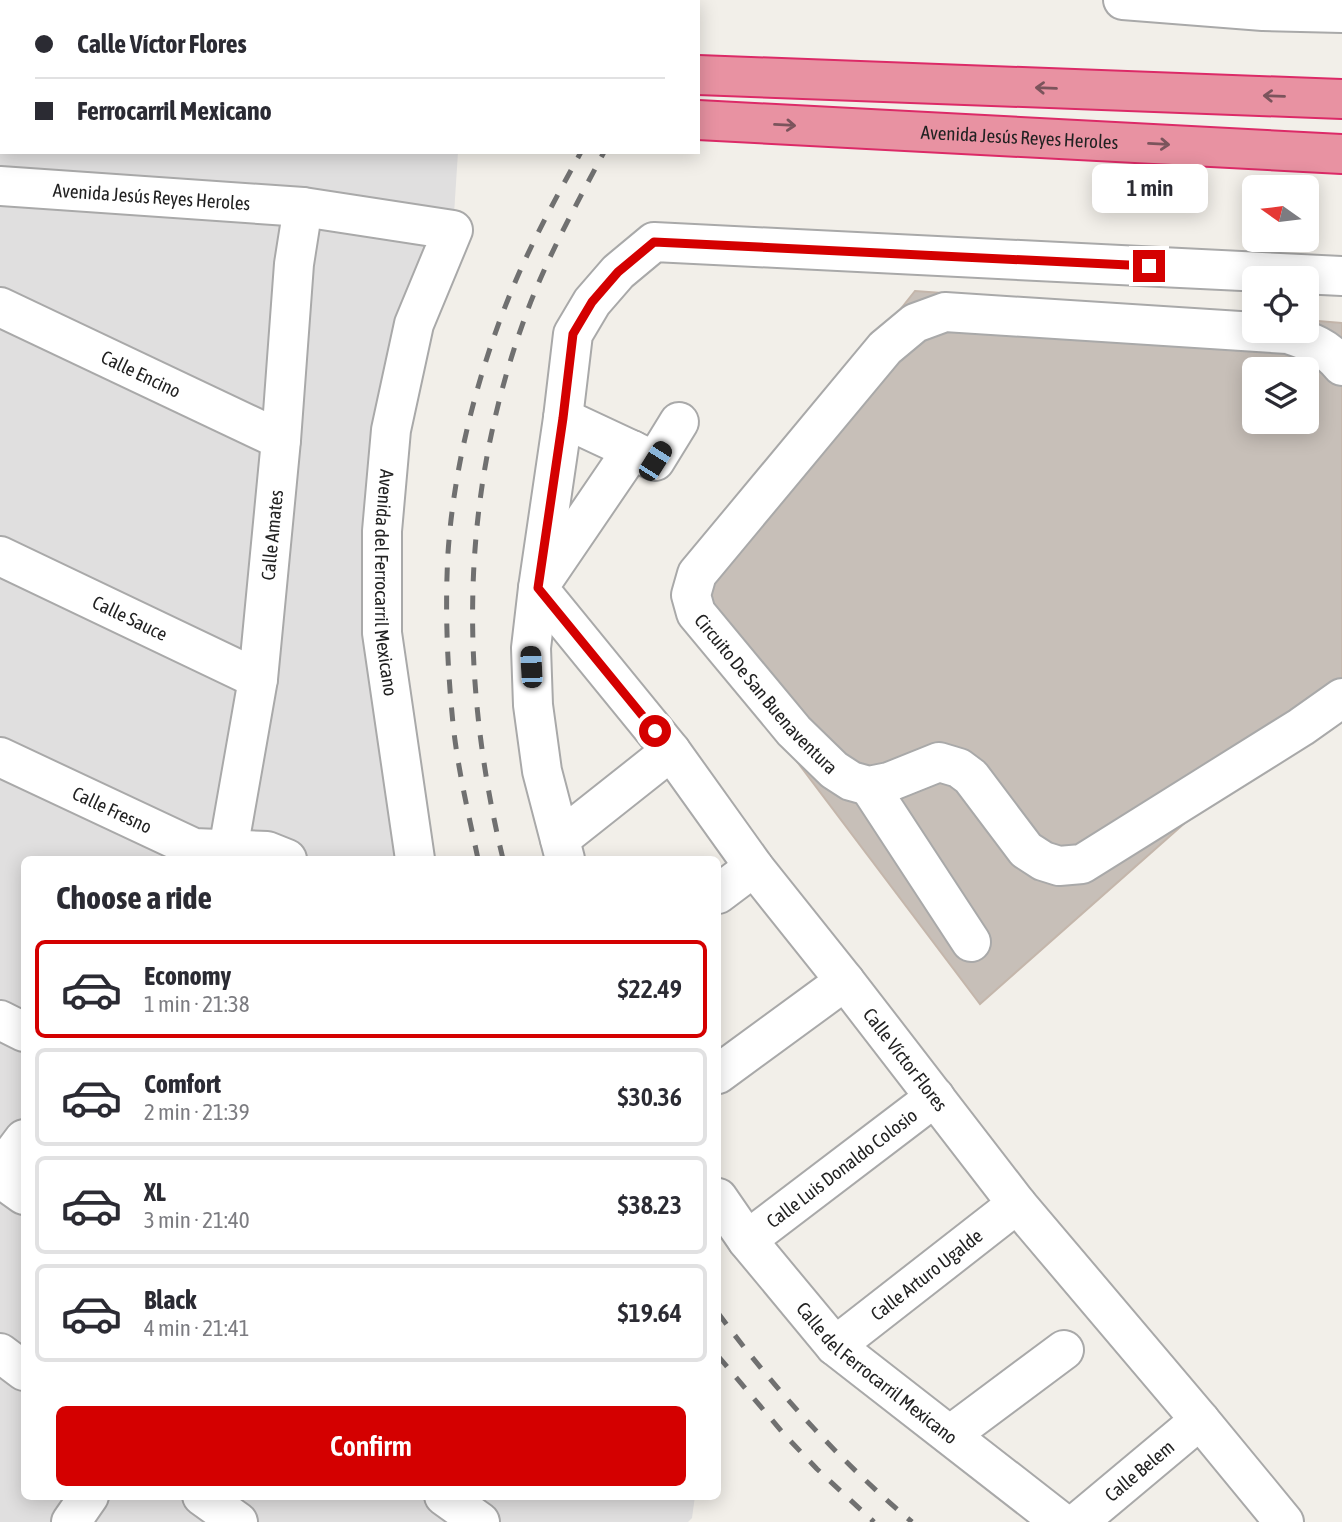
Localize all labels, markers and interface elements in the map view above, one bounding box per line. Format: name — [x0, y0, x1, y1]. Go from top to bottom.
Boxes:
text: Calle Víctor Flores — [77, 29, 247, 59]
one-way arrow — [1035, 81, 1058, 95]
one-way arrow — [1263, 90, 1286, 103]
text: Ferrocarril Mexicano — [77, 96, 272, 126]
one-way arrow — [773, 118, 796, 131]
street label: Avenida Jesús Reyes Heroles — [920, 121, 1119, 153]
one-way arrow — [1147, 138, 1170, 151]
callout: 1 min — [1091, 164, 1207, 214]
text: 1 min — [1127, 175, 1173, 201]
north arrow — [1242, 175, 1320, 252]
map controls — [1242, 175, 1319, 434]
street label: Avenida Jesús Reyes Heroles — [52, 179, 251, 214]
route end — [1133, 250, 1165, 282]
button: locate — [1242, 266, 1319, 343]
street label: Calle Encino — [98, 346, 184, 402]
button: layers — [1242, 357, 1319, 434]
car — [635, 438, 676, 484]
street label: Avenida del Ferrocarril Mexicano — [371, 468, 402, 698]
street label: Calle Amates — [257, 488, 287, 581]
street label: Calle Sauce — [89, 591, 171, 645]
street label: Circuito De San Buenaventura — [690, 609, 842, 778]
car — [520, 645, 543, 689]
route start — [639, 715, 671, 747]
street label: Calle Fresno — [69, 782, 155, 838]
text: Choose a ride — [56, 879, 212, 916]
icon: car — [60, 958, 123, 1021]
text: Economy — [144, 961, 231, 991]
text: $22.49 — [618, 974, 682, 1004]
text: 1 min · 21:38 — [144, 991, 250, 1017]
street label: Calle Víctor Flores — [859, 1004, 952, 1116]
icon: car — [60, 1066, 123, 1129]
text: Comfort — [144, 1069, 221, 1099]
text: $30.36 — [618, 1082, 682, 1112]
text: 2 min · 21:39 — [144, 1099, 250, 1125]
street label: Calle Luis Donaldo Colosio — [762, 1104, 921, 1232]
icon: car — [60, 1174, 123, 1237]
text: XL — [144, 1177, 166, 1207]
text: $38.23 — [618, 1190, 682, 1220]
text: 3 min · 21:40 — [144, 1207, 250, 1233]
street label: Calle Arturo Ugalde — [866, 1224, 987, 1325]
icon: car — [60, 1282, 123, 1345]
text: Black — [144, 1285, 196, 1315]
street label: Calle del Ferrocarril Mexicano — [792, 1297, 962, 1448]
text: $19.64 — [618, 1298, 682, 1328]
text: 4 min · 21:41 — [144, 1315, 250, 1341]
button: Confirm — [56, 1406, 686, 1486]
street label: Calle Belem — [1100, 1435, 1178, 1506]

